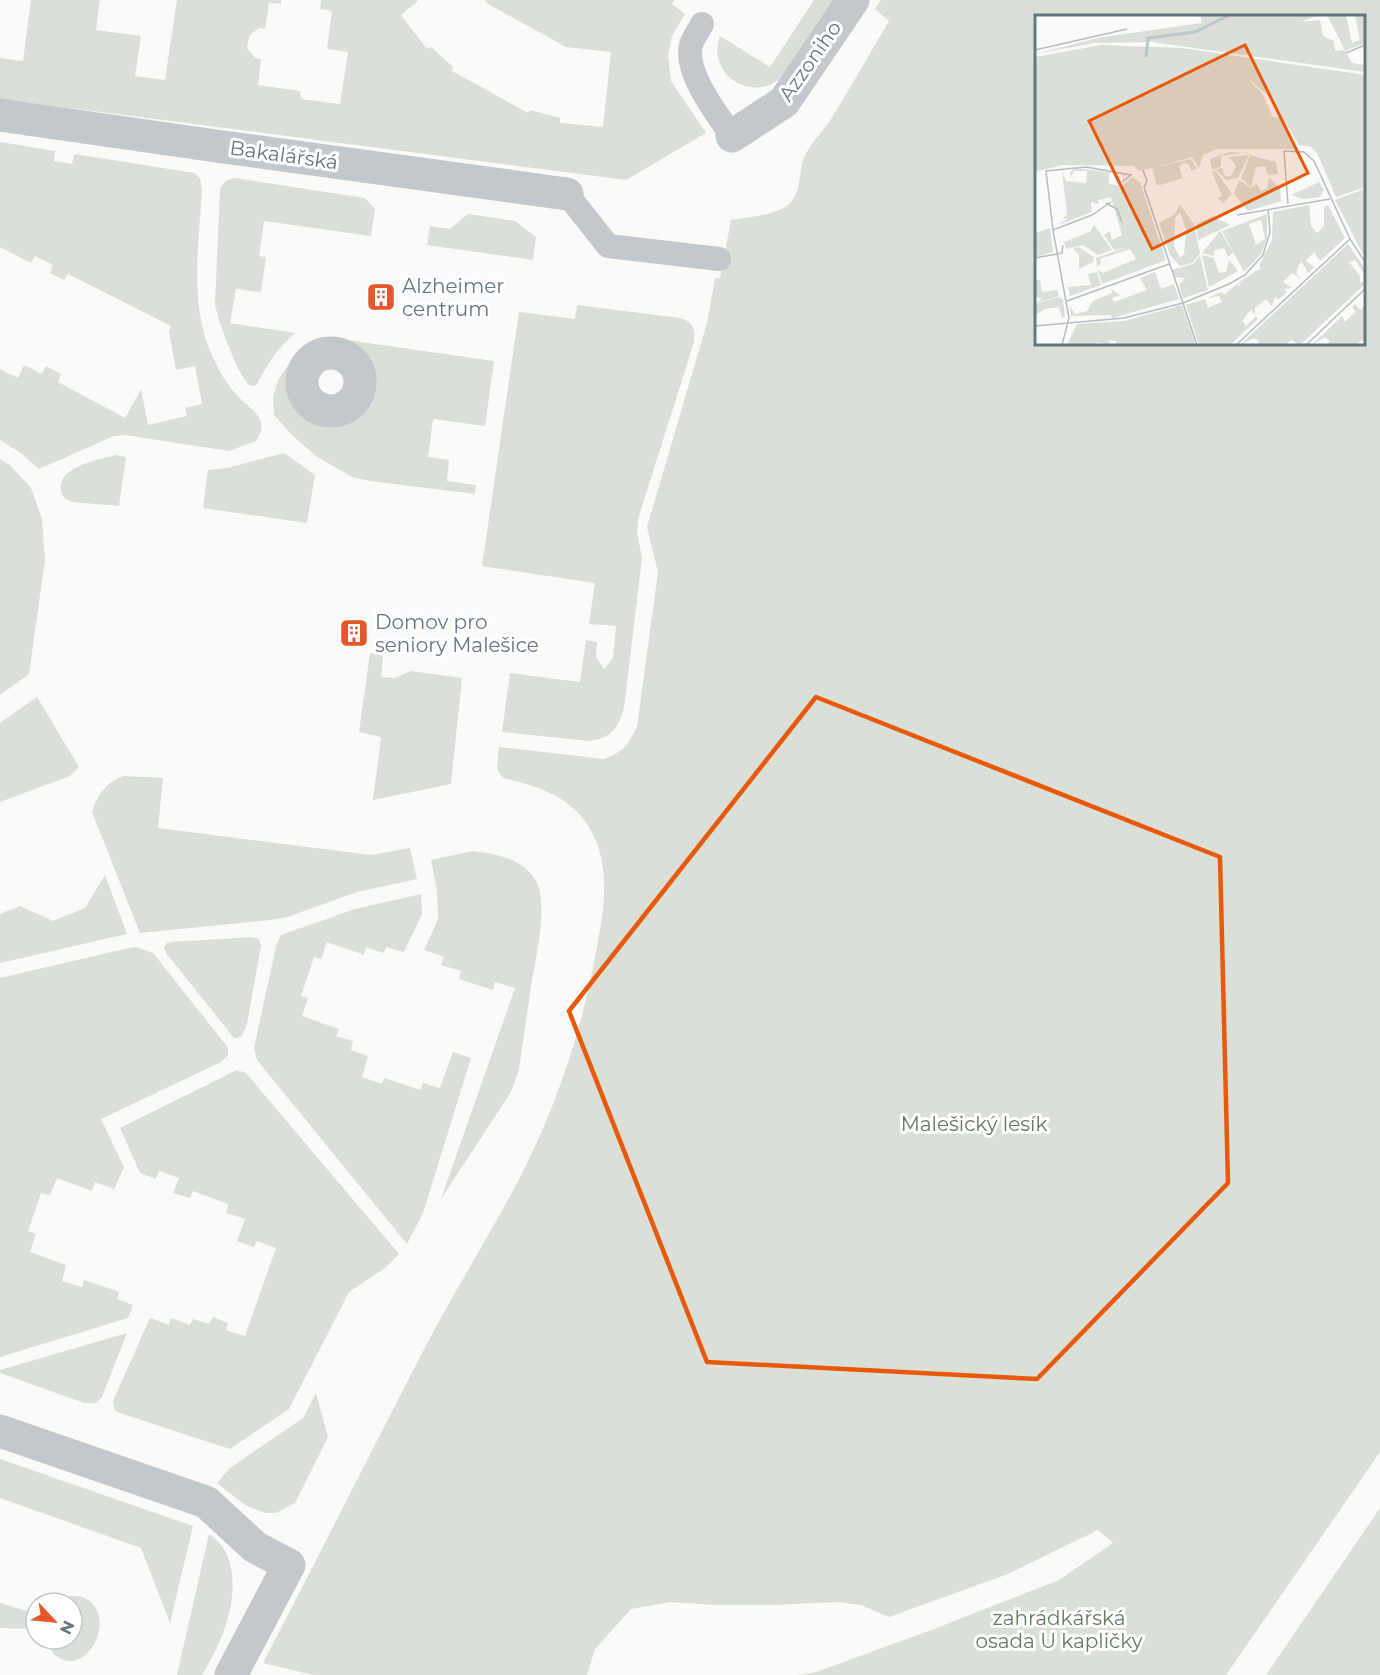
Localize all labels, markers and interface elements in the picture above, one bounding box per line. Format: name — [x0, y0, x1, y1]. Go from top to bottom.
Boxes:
inset map — [1035, 15, 1365, 345]
street label: Azzoniho — [774, 16, 846, 106]
street label: Bakalářská — [228, 136, 340, 174]
place label: Alzheimer centrum — [402, 274, 504, 321]
building icon: Alzheimer centrum — [365, 281, 397, 313]
place label: Domov pro seniory Malešice — [375, 610, 539, 657]
building icon: Domov pro seniory Malešice — [338, 617, 370, 649]
park label: Malešický lesík — [901, 1112, 1047, 1136]
north arrow — [24, 1591, 84, 1651]
park label: zahrádkářská osada U kapličky — [975, 1606, 1143, 1653]
text: N — [56, 1617, 78, 1637]

